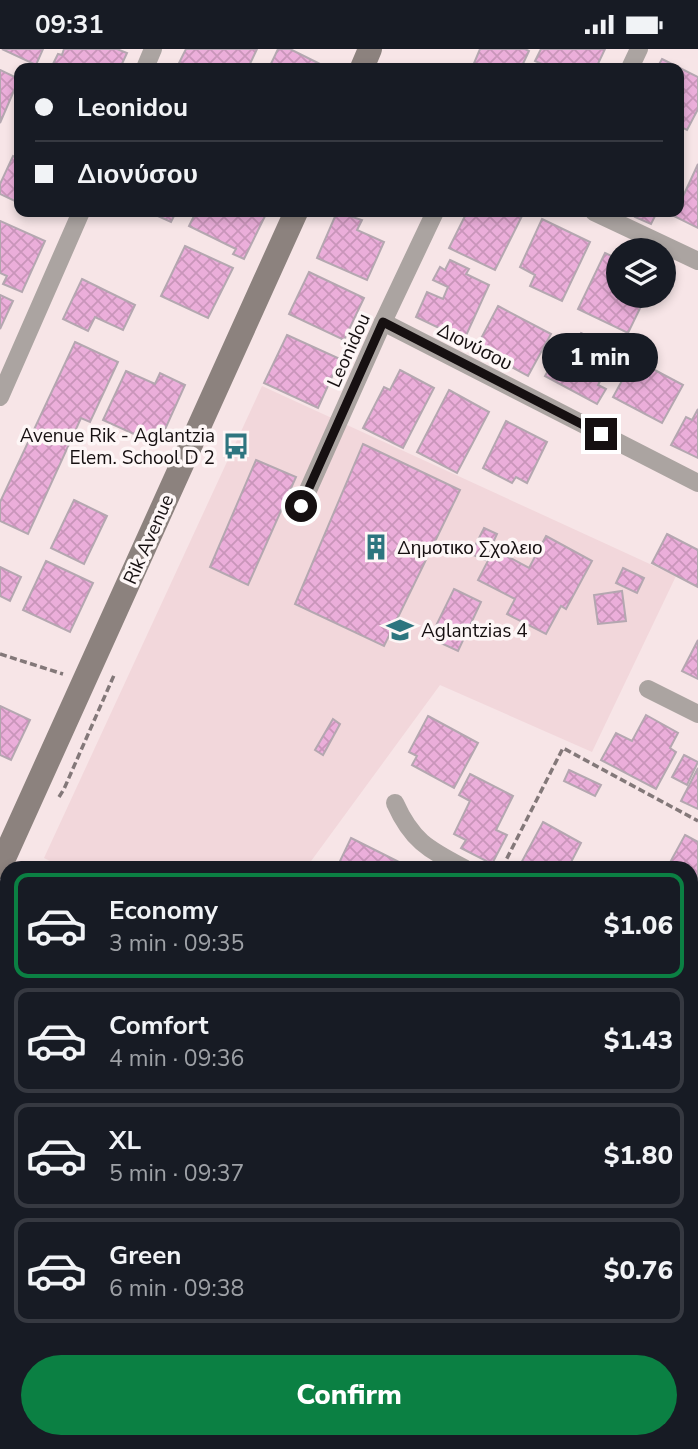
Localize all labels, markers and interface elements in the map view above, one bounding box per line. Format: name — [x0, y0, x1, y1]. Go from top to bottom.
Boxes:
text: 09:31 — [35, 7, 104, 42]
text: Leonidou — [77, 90, 188, 125]
text: Διονύσου — [77, 157, 198, 192]
map controls — [606, 238, 676, 308]
button: layers — [606, 238, 676, 308]
street label: Leonidou — [321, 309, 377, 392]
street label: Διονύσου — [432, 317, 517, 377]
callout: 1 min — [543, 333, 659, 381]
text: 1 min — [570, 342, 630, 373]
route end — [585, 418, 617, 450]
place label: Avenue Rik - Aglantzia Elem. School D 2 — [20, 423, 215, 471]
bus stop icon: Avenue Rik - Aglantzia Elem. School D 2 — [221, 431, 251, 461]
street label: Rik Avenue — [117, 490, 180, 589]
route start — [285, 490, 317, 522]
building icon: Δημοτικο Σχολειο — [361, 532, 391, 562]
place label: Δημοτικο Σχολειο — [397, 535, 543, 561]
school or university icon: Aglantzias 4 — [385, 615, 415, 645]
place label: Aglantzias 4 — [421, 618, 528, 644]
text: Economy — [109, 893, 218, 928]
icon: car — [25, 894, 88, 957]
text: $1.06 — [604, 908, 673, 943]
text: 3 min · 09:35 — [109, 928, 244, 959]
text: Comfort — [109, 1008, 209, 1043]
icon: car — [25, 1009, 88, 1072]
text: $1.43 — [604, 1023, 673, 1058]
text: 4 min · 09:36 — [109, 1043, 244, 1074]
text: XL — [109, 1123, 141, 1158]
icon: car — [25, 1124, 88, 1187]
text: $1.80 — [604, 1138, 673, 1173]
text: 5 min · 09:37 — [109, 1158, 244, 1189]
text: Green — [109, 1238, 182, 1273]
icon: car — [25, 1239, 88, 1302]
text: $0.76 — [604, 1253, 673, 1288]
text: 6 min · 09:38 — [109, 1273, 244, 1304]
button: Confirm — [21, 1355, 677, 1435]

